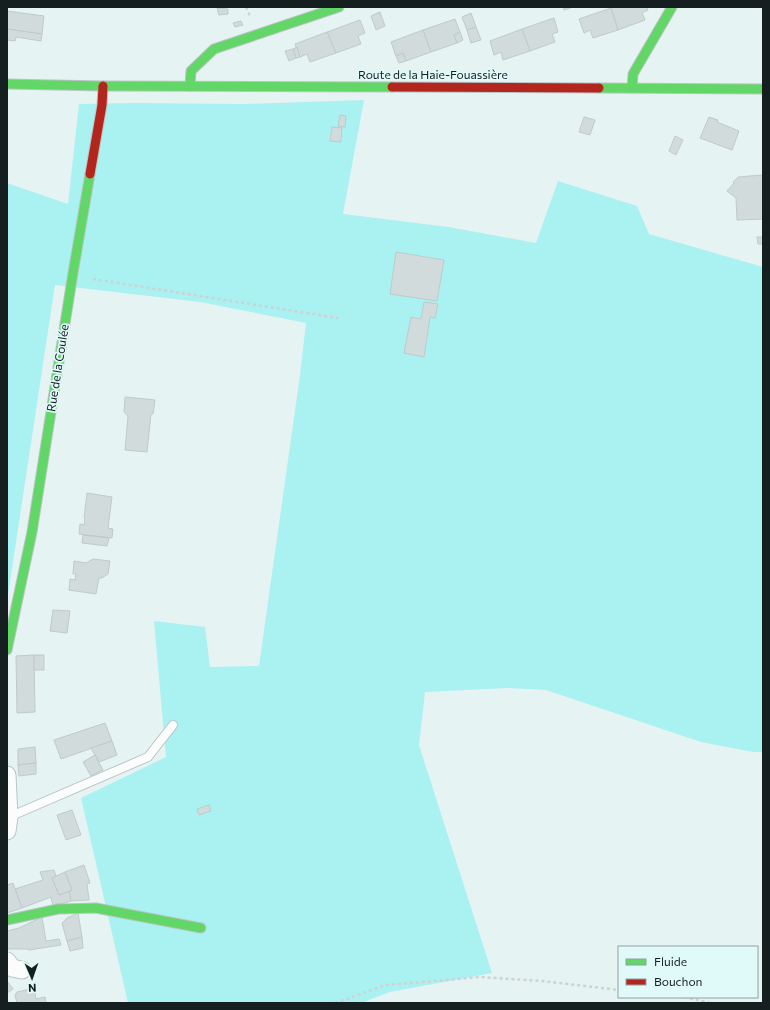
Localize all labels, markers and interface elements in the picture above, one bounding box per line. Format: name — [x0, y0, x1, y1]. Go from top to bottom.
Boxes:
street label: Route de la Haie-Fouassière — [358, 67, 508, 81]
street label: Rue de la Coulée — [43, 323, 71, 413]
legend — [618, 946, 758, 998]
text: Fluide — [654, 954, 687, 968]
north arrow — [12, 958, 52, 998]
text: Bouchon — [654, 974, 702, 988]
text: N — [28, 982, 37, 995]

